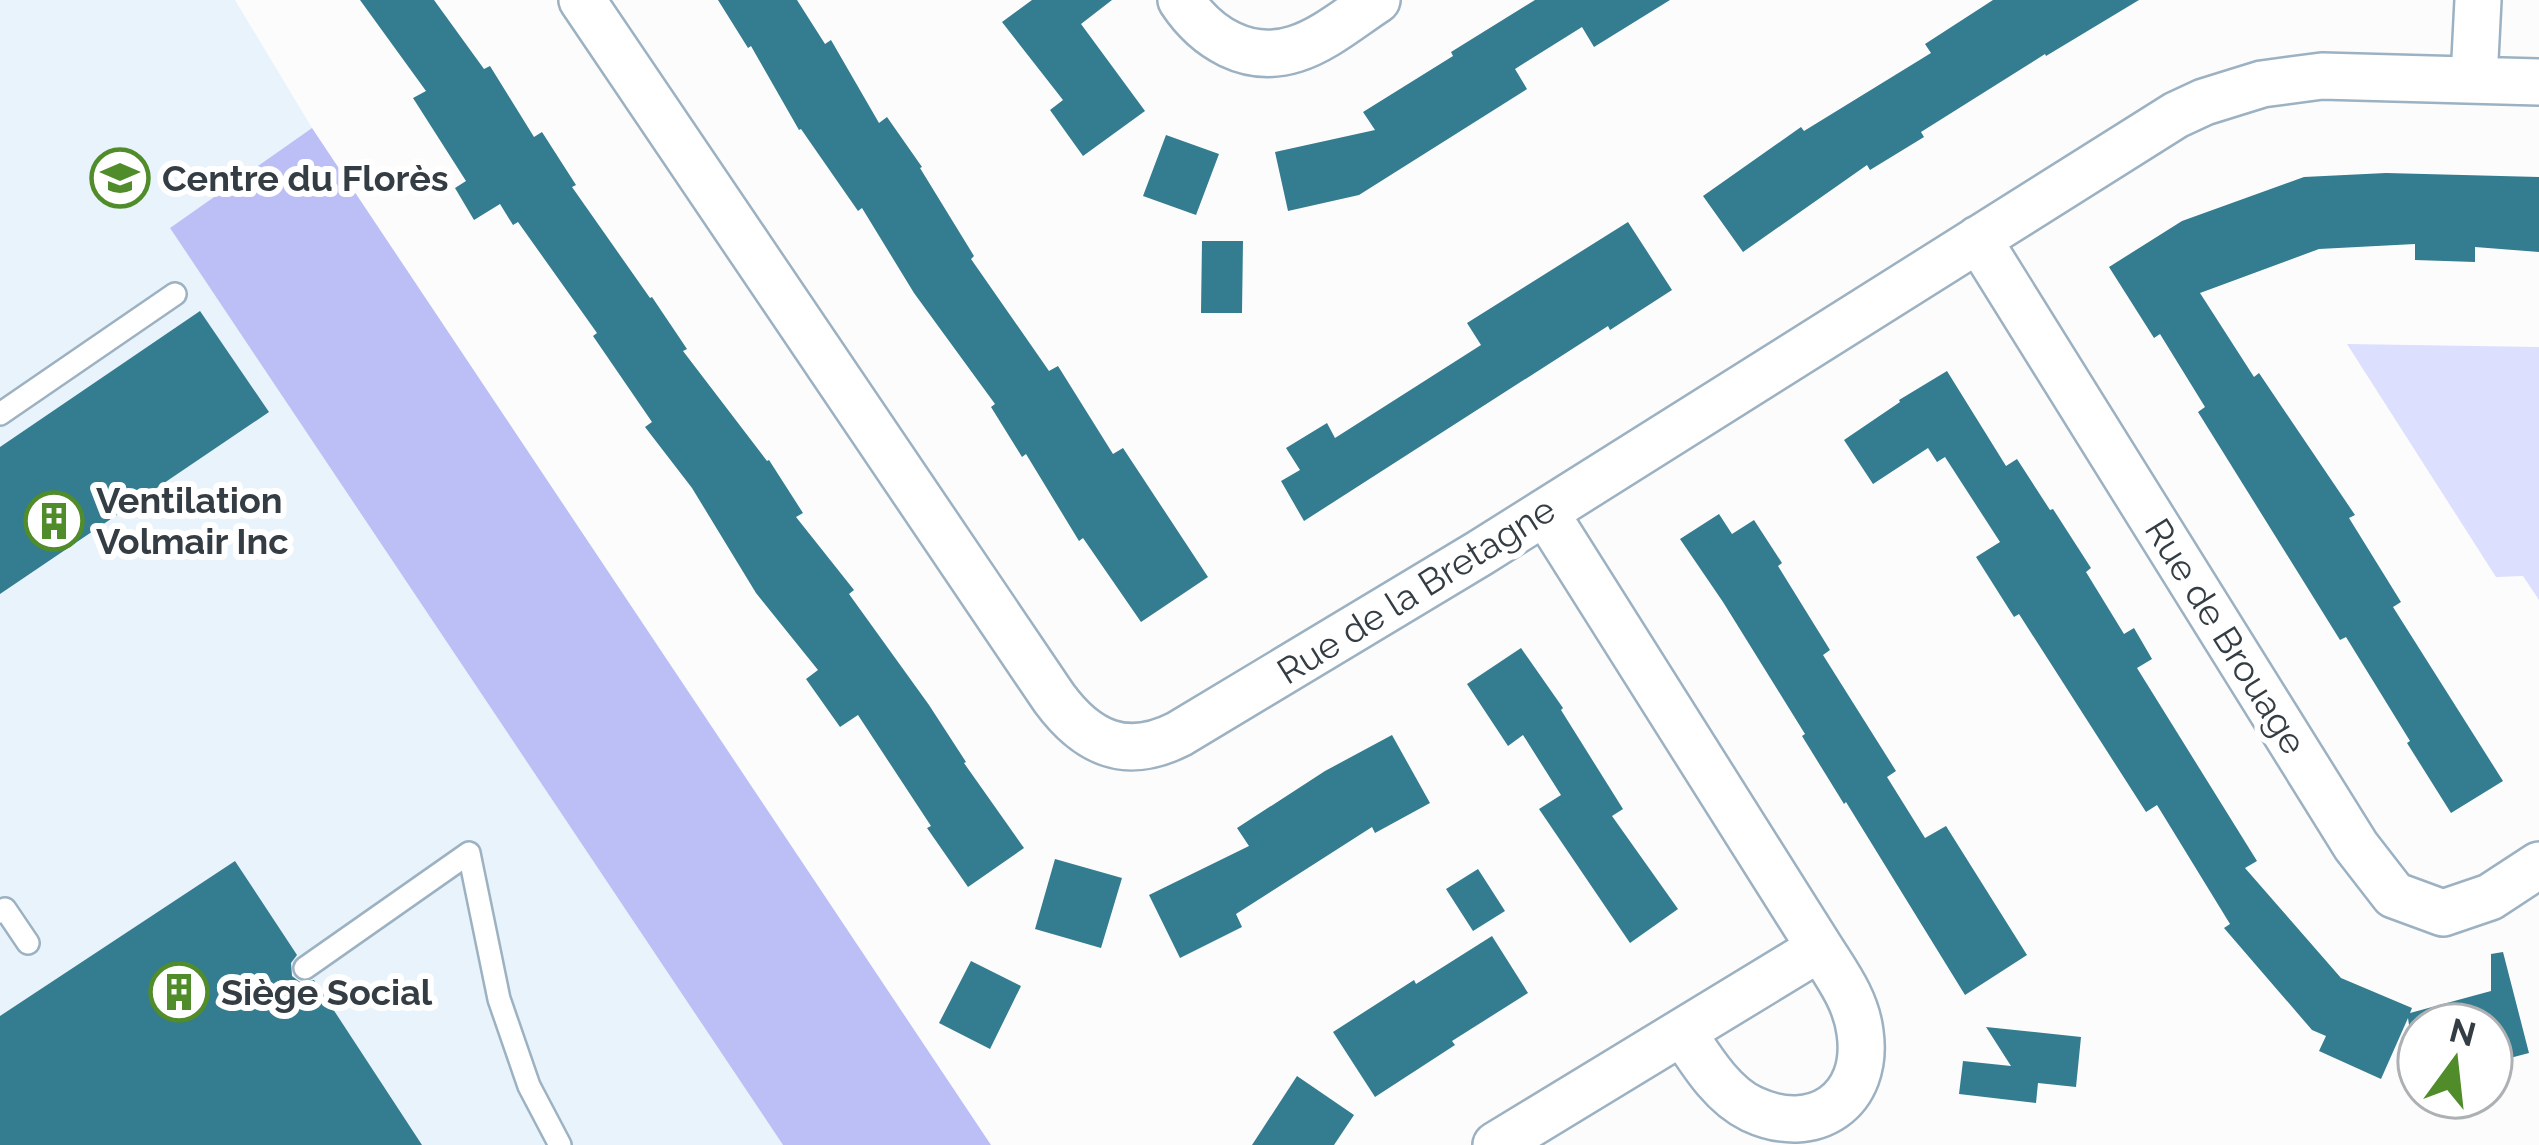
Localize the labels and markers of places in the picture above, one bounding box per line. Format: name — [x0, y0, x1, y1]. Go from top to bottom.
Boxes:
school or university icon: Centre du Florès — [89, 147, 151, 209]
place label: Centre du Florès — [162, 157, 449, 199]
place label: Ventilation Volmair Inc — [96, 479, 289, 562]
building icon: Ventilation Volmair Inc — [23, 490, 85, 552]
building icon: Siège Social — [148, 961, 210, 1023]
place label: Siège Social — [221, 971, 433, 1013]

